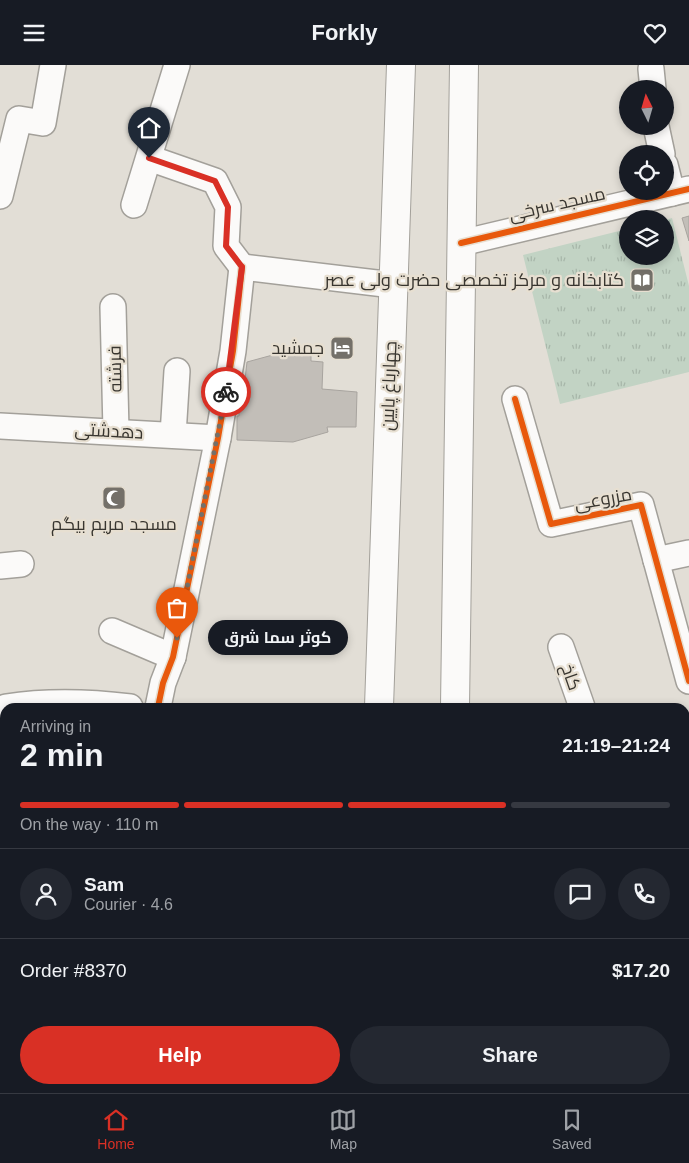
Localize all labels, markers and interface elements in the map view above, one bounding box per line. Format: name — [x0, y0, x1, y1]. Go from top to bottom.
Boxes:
icon: menu — [20, 19, 48, 47]
icon: heart — [641, 19, 669, 47]
text: Forkly — [311, 20, 378, 45]
north arrow — [619, 80, 674, 135]
map controls — [619, 80, 674, 265]
pin — [128, 107, 170, 158]
icon: home — [135, 114, 163, 142]
button: locate — [619, 145, 674, 200]
street label: مسجد سرخی — [507, 183, 607, 226]
button: layers — [619, 210, 674, 265]
library icon: کتابخانه و مرکز تخصصی حضرت ولی عصر — [629, 267, 655, 293]
place label: کتابخانه و مرکز تخصصی حضرت ولی عصر — [323, 270, 624, 291]
hotel icon: جمشيد — [329, 335, 355, 361]
place label: جمشيد — [271, 338, 324, 358]
street label: چهارباغ پایین — [377, 341, 403, 431]
street label: فرشته — [105, 345, 126, 393]
courier — [201, 367, 251, 417]
icon: bike — [212, 378, 240, 406]
street label: دهدشتی — [74, 419, 144, 444]
street label: مزروعی — [573, 484, 634, 515]
mosque icon: مسجد مریم بیگم — [101, 485, 127, 511]
place label: مسجد مریم بیگم — [51, 514, 177, 536]
pin — [156, 587, 198, 638]
icon: bag — [163, 594, 191, 622]
callout: کوثر سما شرق — [207, 621, 347, 655]
text: کوثر سما شرق — [225, 629, 331, 646]
street label: کاخ — [555, 661, 585, 694]
text: Arriving in — [20, 718, 91, 735]
text: 21:19–21:24 — [562, 735, 670, 756]
text: 2 min — [20, 737, 104, 773]
text: On the way · 110 m — [20, 816, 158, 833]
button: person — [20, 868, 72, 920]
button: chat — [554, 868, 606, 920]
button: phone — [618, 868, 670, 920]
text: Sam — [84, 874, 124, 895]
text: Courier · 4.6 — [84, 896, 173, 913]
text: Order #8370 — [20, 960, 127, 981]
text: $17.20 — [612, 960, 670, 981]
button: Help — [20, 1026, 340, 1084]
button: Share — [350, 1026, 670, 1084]
tab: Home — [97, 1106, 135, 1152]
tab: Map — [329, 1106, 357, 1152]
tab: Saved — [552, 1106, 592, 1152]

